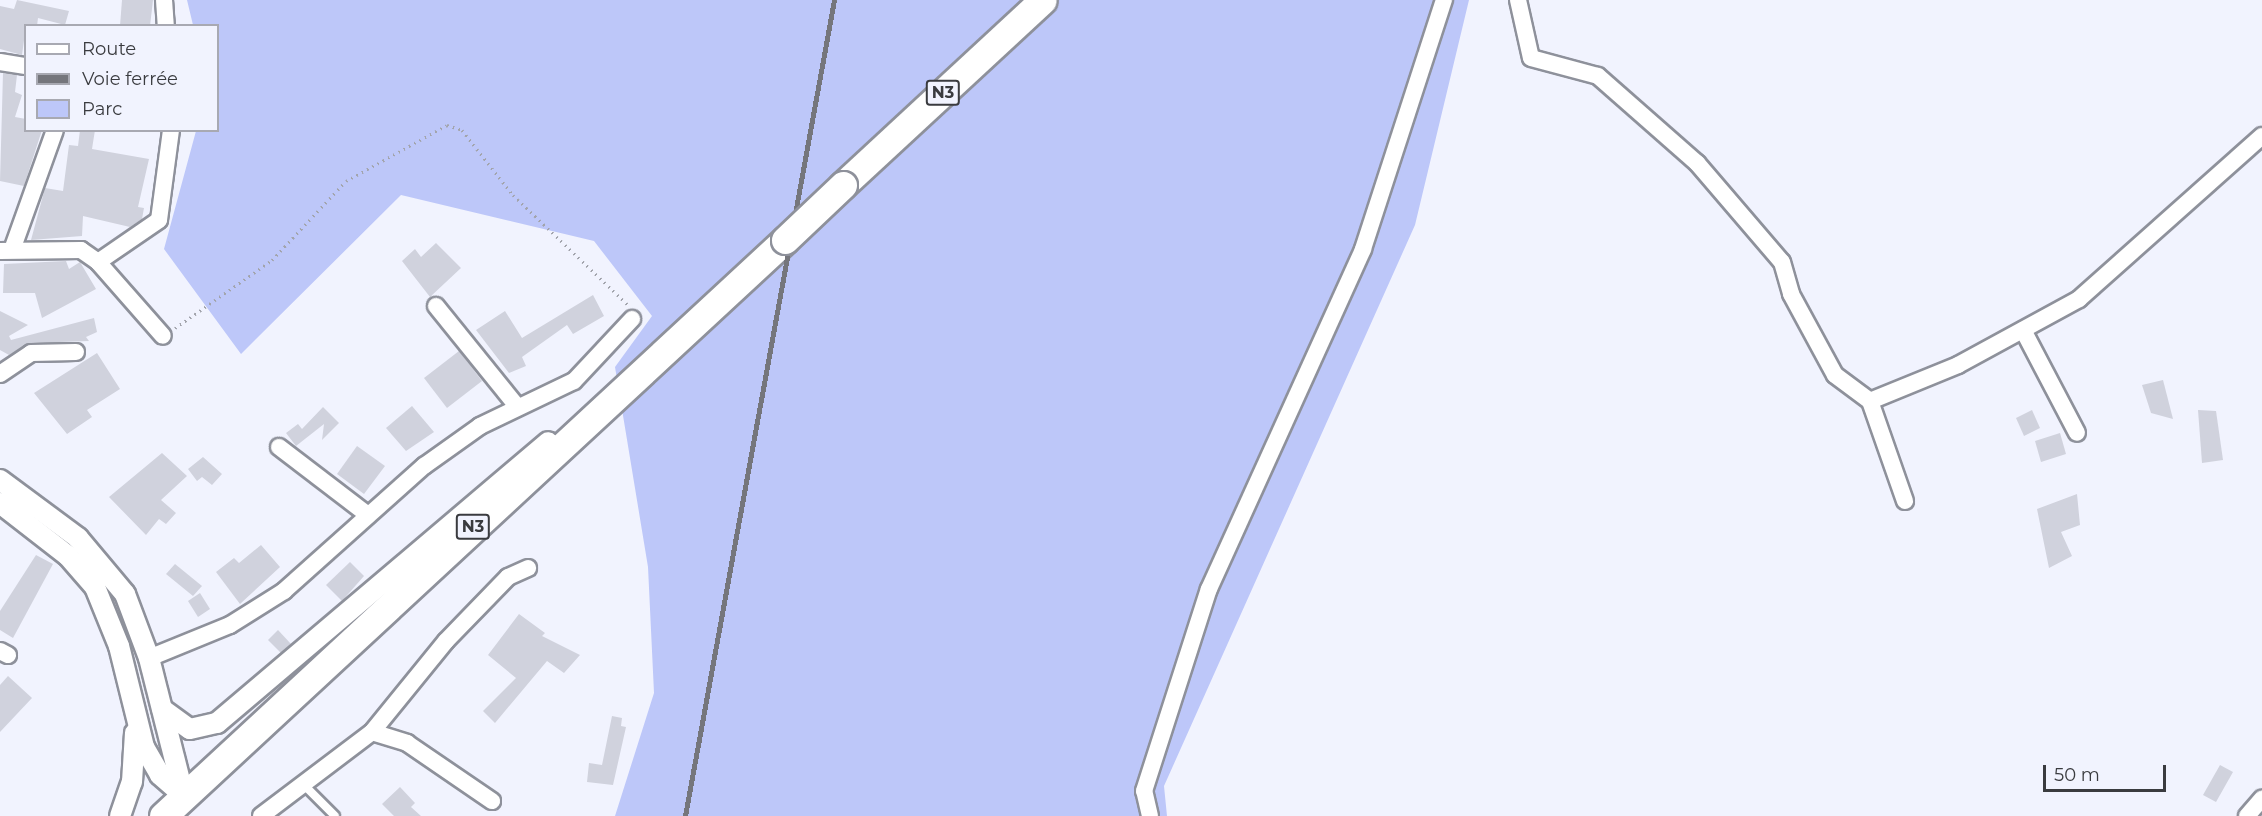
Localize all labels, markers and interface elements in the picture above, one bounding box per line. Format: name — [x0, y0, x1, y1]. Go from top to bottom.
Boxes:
legend — [24, 24, 219, 132]
text: Route — [82, 38, 136, 60]
text: Voie ferrée — [82, 68, 178, 90]
road number: N3 — [925, 80, 961, 106]
text: Parc — [82, 98, 122, 120]
road number: N3 — [455, 514, 491, 540]
scale bar — [2046, 753, 2169, 791]
text: 50 m — [2054, 764, 2100, 786]

